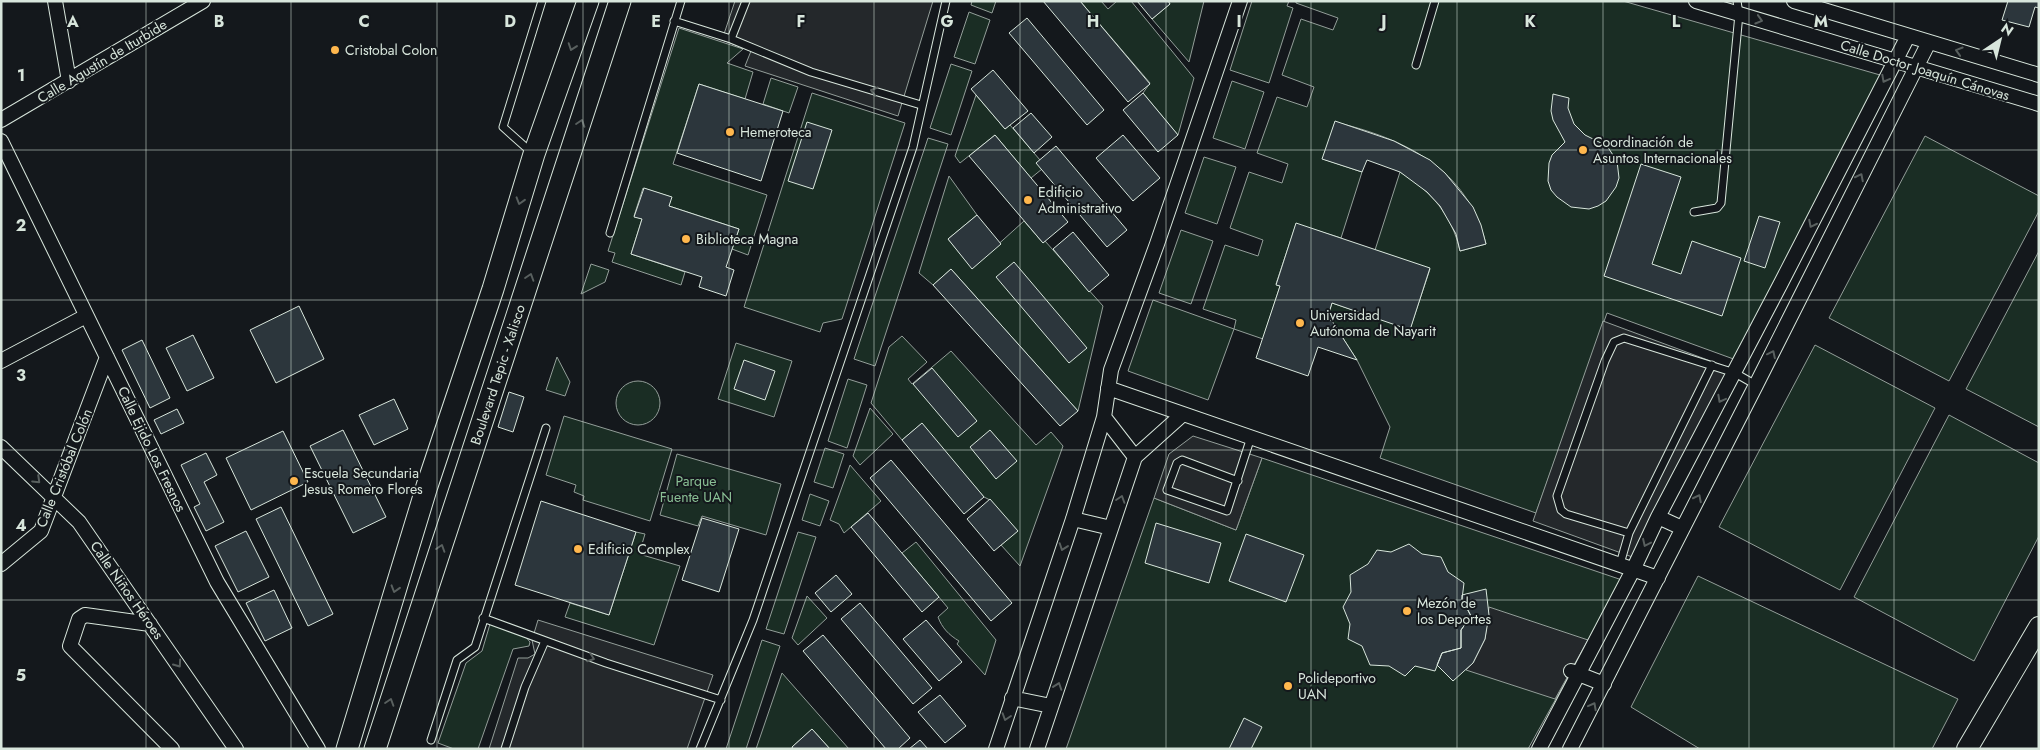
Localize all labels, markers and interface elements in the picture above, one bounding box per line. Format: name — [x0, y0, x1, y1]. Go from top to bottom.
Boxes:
text: B — [214, 10, 224, 33]
text: C — [358, 10, 370, 33]
text: D — [504, 10, 516, 33]
text: E — [651, 10, 661, 33]
text: F — [797, 10, 805, 33]
text: G — [940, 10, 954, 33]
text: H — [1087, 10, 1099, 33]
text: I — [1236, 10, 1242, 33]
text: J — [1378, 10, 1387, 33]
text: K — [1524, 10, 1536, 33]
text: L — [1672, 10, 1681, 33]
text: M — [1814, 10, 1828, 33]
one-way arrow — [1755, 15, 1763, 25]
north arrow — [1975, 15, 2025, 65]
street label: Calle Agustín de Iturbide — [34, 16, 170, 106]
text: N — [1997, 18, 2018, 41]
street label: Calle Doctor Joaquín Cánovas — [1838, 35, 2012, 105]
place label: Cristobal Colon — [345, 40, 437, 60]
one-way arrow — [568, 42, 578, 51]
marker: Cristobal Colon — [329, 44, 341, 56]
one-way arrow — [1955, 46, 1963, 56]
text: 1 — [17, 64, 25, 87]
one-way arrow — [1882, 74, 1892, 83]
one-way arrow — [871, 87, 879, 97]
one-way arrow — [575, 119, 585, 128]
place label: Hemeroteca — [740, 122, 812, 142]
marker: Hemeroteca — [724, 126, 736, 138]
place label: Coordinación de Asuntos Internacionales — [1593, 132, 1732, 168]
marker: Coordinación de Asuntos Internacionales — [1577, 144, 1589, 156]
one-way arrow — [1854, 173, 1864, 182]
place label: Edificio Administrativo — [1038, 182, 1122, 218]
marker: Edificio Administrativo — [1022, 194, 1034, 206]
one-way arrow — [515, 196, 525, 205]
text: 2 — [16, 214, 26, 237]
one-way arrow — [1808, 219, 1818, 228]
place label: Biblioteca Magna — [696, 229, 798, 249]
marker: Biblioteca Magna — [680, 233, 692, 245]
one-way arrow — [524, 274, 534, 282]
street label: Boulevard Tepic - Xalisco — [465, 302, 530, 447]
place label: Universidad Autónoma de Nayarit — [1310, 305, 1436, 341]
marker: Universidad Autónoma de Nayarit — [1294, 317, 1306, 329]
one-way arrow — [1766, 350, 1776, 359]
text: 3 — [16, 364, 26, 387]
street label: Calle Ejido Los Fresnos — [113, 383, 191, 515]
one-way arrow — [1717, 394, 1727, 403]
street label: Calle Cristóbal Colón — [31, 406, 97, 530]
place label: Escuela Secundaria Jesus Romero Flores — [302, 463, 423, 499]
park label: Parque Fuente UAN — [660, 471, 732, 507]
one-way arrow — [31, 474, 40, 483]
marker: Escuela Secundaria Jesus Romero Flores — [288, 475, 300, 487]
one-way arrow — [1115, 495, 1125, 503]
one-way arrow — [1692, 495, 1702, 504]
text: 4 — [15, 514, 27, 537]
street label: Calle Niños Héroes — [86, 537, 169, 643]
one-way arrow — [1641, 538, 1652, 547]
place label: Edificio Complex — [588, 539, 689, 559]
one-way arrow — [1059, 542, 1069, 551]
marker: Edificio Complex — [572, 543, 584, 555]
one-way arrow — [435, 544, 445, 553]
one-way arrow — [391, 585, 401, 593]
place label: Mezón de los Deportes — [1417, 593, 1491, 629]
marker: Mezón de los Deportes — [1401, 605, 1413, 617]
one-way arrow — [586, 652, 594, 662]
one-way arrow — [172, 658, 181, 668]
text: 5 — [16, 664, 26, 687]
place label: Polideportivo UAN — [1298, 668, 1376, 704]
marker: Polideportivo UAN — [1282, 680, 1294, 692]
one-way arrow — [1052, 682, 1062, 691]
one-way arrow — [385, 699, 395, 707]
one-way arrow — [1587, 702, 1597, 711]
one-way arrow — [1002, 713, 1012, 721]

